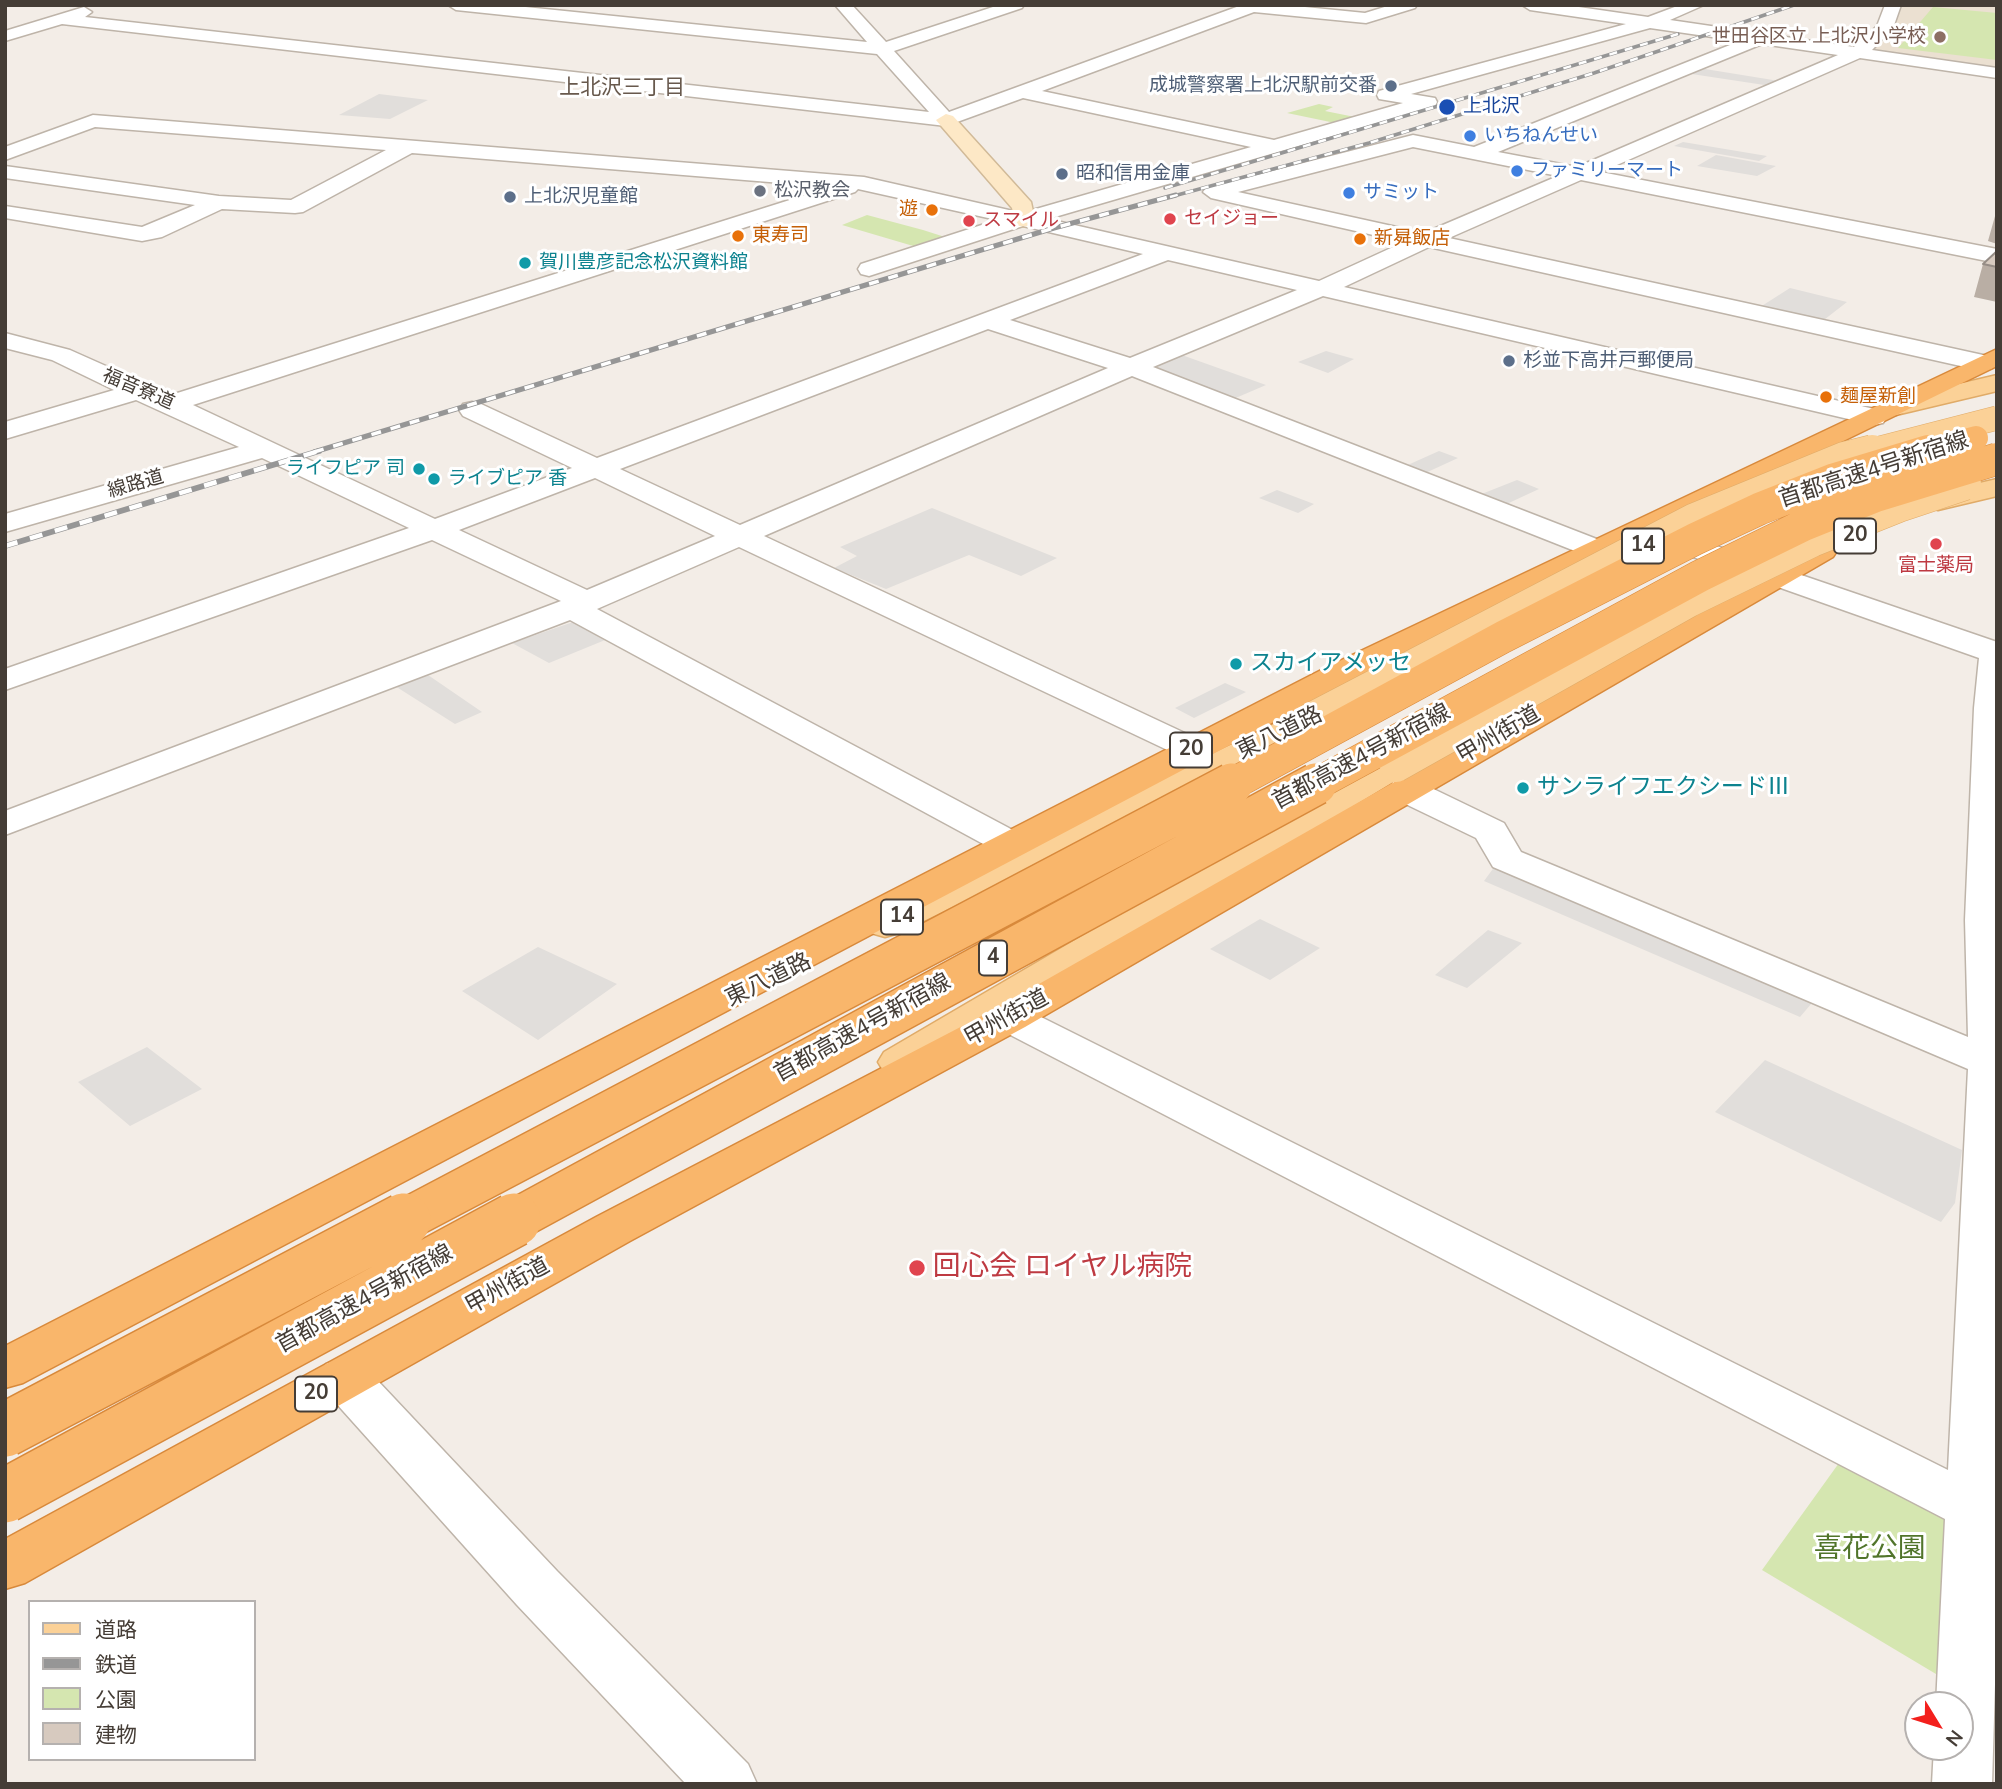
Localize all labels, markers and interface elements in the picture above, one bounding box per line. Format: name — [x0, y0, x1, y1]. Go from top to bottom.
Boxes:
place label: 世田谷区立 上北沢小学校 — [1712, 26, 1926, 48]
marker: 世田谷区立 上北沢小学校 — [1932, 29, 1948, 45]
place label: 成城警察署上北沢駅前交番 — [1149, 75, 1377, 97]
district label: 上北沢三丁目 — [559, 76, 685, 102]
marker: 成城警察署上北沢駅前交番 — [1383, 78, 1399, 94]
place label: 上北沢 — [1463, 96, 1520, 118]
marker: 上北沢 — [1437, 97, 1457, 117]
place label: いちねんせい — [1484, 125, 1598, 147]
marker: いちねんせい — [1462, 128, 1478, 144]
place label: ファミリーマート — [1531, 160, 1683, 182]
place label: 昭和信用金庫 — [1076, 163, 1190, 185]
marker: ファミリーマート — [1509, 163, 1525, 179]
marker: 昭和信用金庫 — [1054, 166, 1070, 182]
place label: 松沢教会 — [774, 180, 850, 202]
place label: サミット — [1363, 182, 1439, 204]
marker: 松沢教会 — [752, 183, 768, 199]
marker: サミット — [1341, 185, 1357, 201]
place label: 上北沢児童館 — [524, 186, 638, 208]
marker: 上北沢児童館 — [502, 189, 518, 205]
place label: 遊 — [899, 199, 918, 221]
marker: 遊 — [924, 202, 940, 218]
place label: セイジョー — [1184, 208, 1279, 230]
place label: スマイル — [983, 210, 1059, 232]
marker: セイジョー — [1162, 211, 1178, 227]
marker: スマイル — [961, 213, 977, 229]
place label: 東寿司 — [752, 225, 809, 247]
marker: 東寿司 — [730, 228, 746, 244]
place label: 新曻飯店 — [1374, 228, 1450, 250]
marker: 新曻飯店 — [1352, 231, 1368, 247]
place label: 賀川豊彦記念松沢資料館 — [539, 252, 748, 274]
marker: 賀川豊彦記念松沢資料館 — [517, 255, 533, 271]
place label: 杉並下高井戸郵便局 — [1523, 350, 1694, 372]
marker: 杉並下高井戸郵便局 — [1501, 353, 1517, 369]
street label: 福音寮道 — [99, 365, 177, 415]
place label: 麺屋新創 — [1840, 386, 1916, 408]
marker: 麺屋新創 — [1818, 389, 1834, 405]
street label: 首都高速4号新宿線 — [1776, 427, 1972, 515]
place label: ライフピア 司 — [286, 458, 405, 480]
marker: ライフピア 司 — [411, 461, 427, 477]
street label: 線路道 — [105, 466, 167, 504]
place label: ライブピア 香 — [448, 468, 567, 490]
marker: ライブピア 香 — [426, 471, 442, 487]
road number: 20 — [1834, 518, 1876, 554]
road number: 14 — [1622, 528, 1664, 564]
marker: 富士薬局 — [1928, 536, 1944, 552]
place label: 富士薬局 — [1898, 555, 1974, 577]
place label: スカイアメッセ — [1250, 650, 1411, 678]
marker: スカイアメッセ — [1228, 656, 1244, 672]
street label: 首都高速4号新宿線 — [1268, 699, 1456, 817]
street label: 東八道路 — [1233, 701, 1327, 767]
street label: 甲州街道 — [1452, 701, 1546, 771]
road number: 20 — [1170, 732, 1212, 768]
place label: サンライフエクシードⅢ — [1537, 774, 1790, 802]
marker: サンライフエクシードⅢ — [1515, 780, 1531, 796]
road number: 14 — [881, 900, 923, 934]
road number: 4 — [979, 940, 1007, 976]
street label: 東八道路 — [722, 948, 816, 1014]
street label: 首都高速4号新宿線 — [770, 969, 956, 1089]
street label: 甲州街道 — [960, 985, 1054, 1053]
street label: 首都高速4号新宿線 — [272, 1240, 458, 1360]
place label: 回心会 ロイヤル病院 — [933, 1251, 1192, 1285]
street label: 甲州街道 — [461, 1253, 555, 1321]
marker: 回心会 ロイヤル病院 — [907, 1258, 927, 1278]
road number: 20 — [295, 1376, 337, 1412]
park label: 喜花公園 — [1814, 1533, 1926, 1567]
legend — [28, 1600, 256, 1761]
text: 道路 — [95, 1616, 137, 1644]
text: 鉄道 — [95, 1651, 137, 1679]
text: 公園 — [95, 1686, 137, 1714]
north arrow — [1904, 1691, 1974, 1761]
text: 建物 — [95, 1721, 137, 1749]
text: N — [1939, 1724, 1969, 1751]

